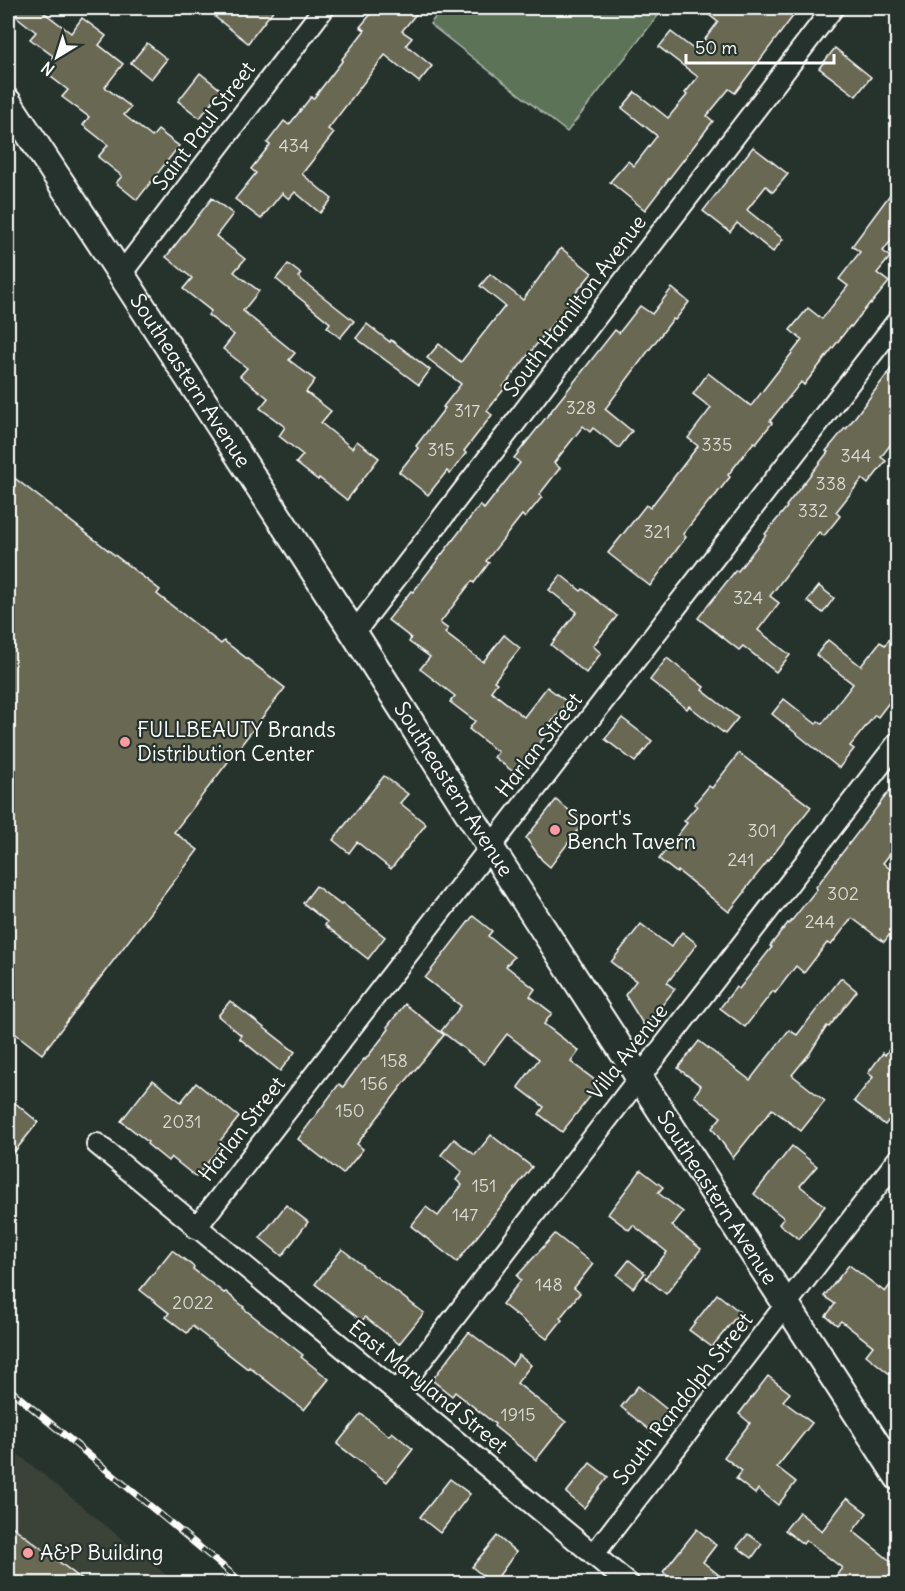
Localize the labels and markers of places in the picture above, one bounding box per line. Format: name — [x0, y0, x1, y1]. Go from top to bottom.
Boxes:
place label: FULLBEAUTY Brands Distribution Center — [137, 716, 336, 767]
marker: FULLBEAUTY Brands Distribution Center — [118, 735, 132, 749]
place label: Sport's Bench Tavern — [567, 804, 696, 855]
marker: Sport's Bench Tavern — [548, 823, 562, 837]
place label: A&P Building — [40, 1539, 164, 1566]
marker: A&P Building — [21, 1546, 35, 1560]

